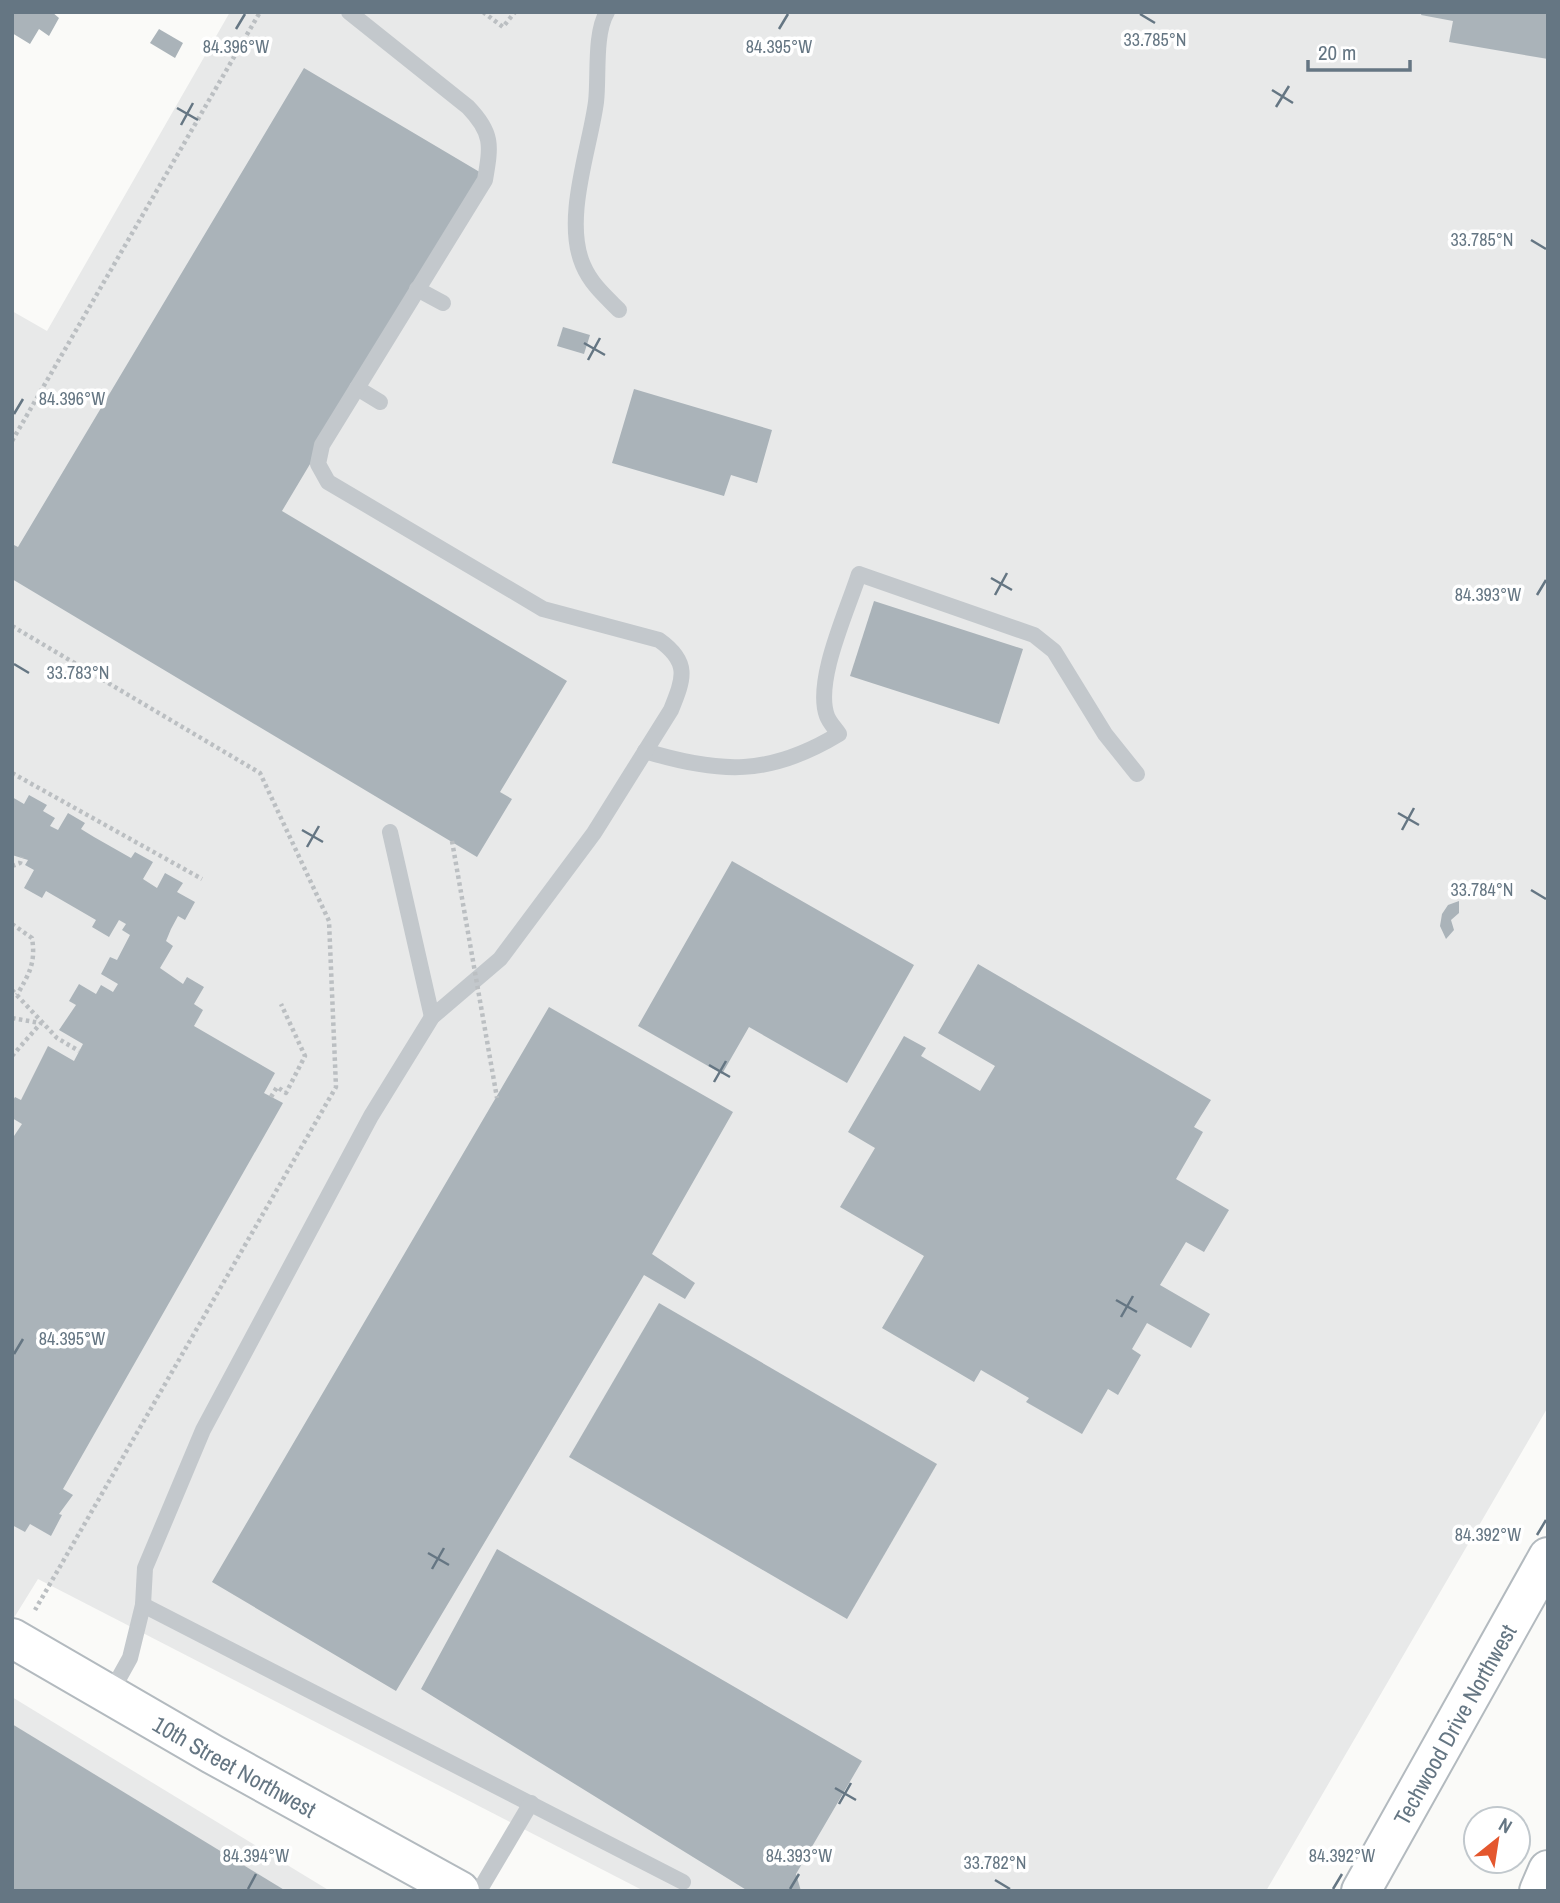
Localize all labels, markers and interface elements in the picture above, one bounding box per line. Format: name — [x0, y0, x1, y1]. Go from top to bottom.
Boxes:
text: 33.785°N — [1124, 27, 1187, 52]
scale bar — [1308, 28, 1410, 72]
text: 84.396°W — [203, 34, 269, 59]
text: 84.395°W — [746, 34, 812, 59]
text: 20 m — [1318, 38, 1356, 67]
text: 33.785°N — [1451, 227, 1514, 252]
text: 84.396°W — [39, 386, 105, 411]
text: 84.393°W — [1455, 582, 1521, 607]
text: 33.783°N — [47, 660, 110, 685]
text: 33.784°N — [1451, 877, 1514, 902]
text: 84.395°W — [39, 1326, 105, 1351]
text: 84.392°W — [1455, 1522, 1521, 1547]
street label: Techwood Drive Northwest — [1389, 1620, 1523, 1830]
street label: 10th Street Northwest — [148, 1708, 322, 1824]
north arrow — [1462, 1805, 1532, 1875]
text: 84.394°W — [223, 1843, 289, 1868]
text: 84.393°W — [766, 1843, 832, 1868]
text: 84.392°W — [1309, 1843, 1375, 1868]
text: 33.782°N — [964, 1850, 1027, 1875]

